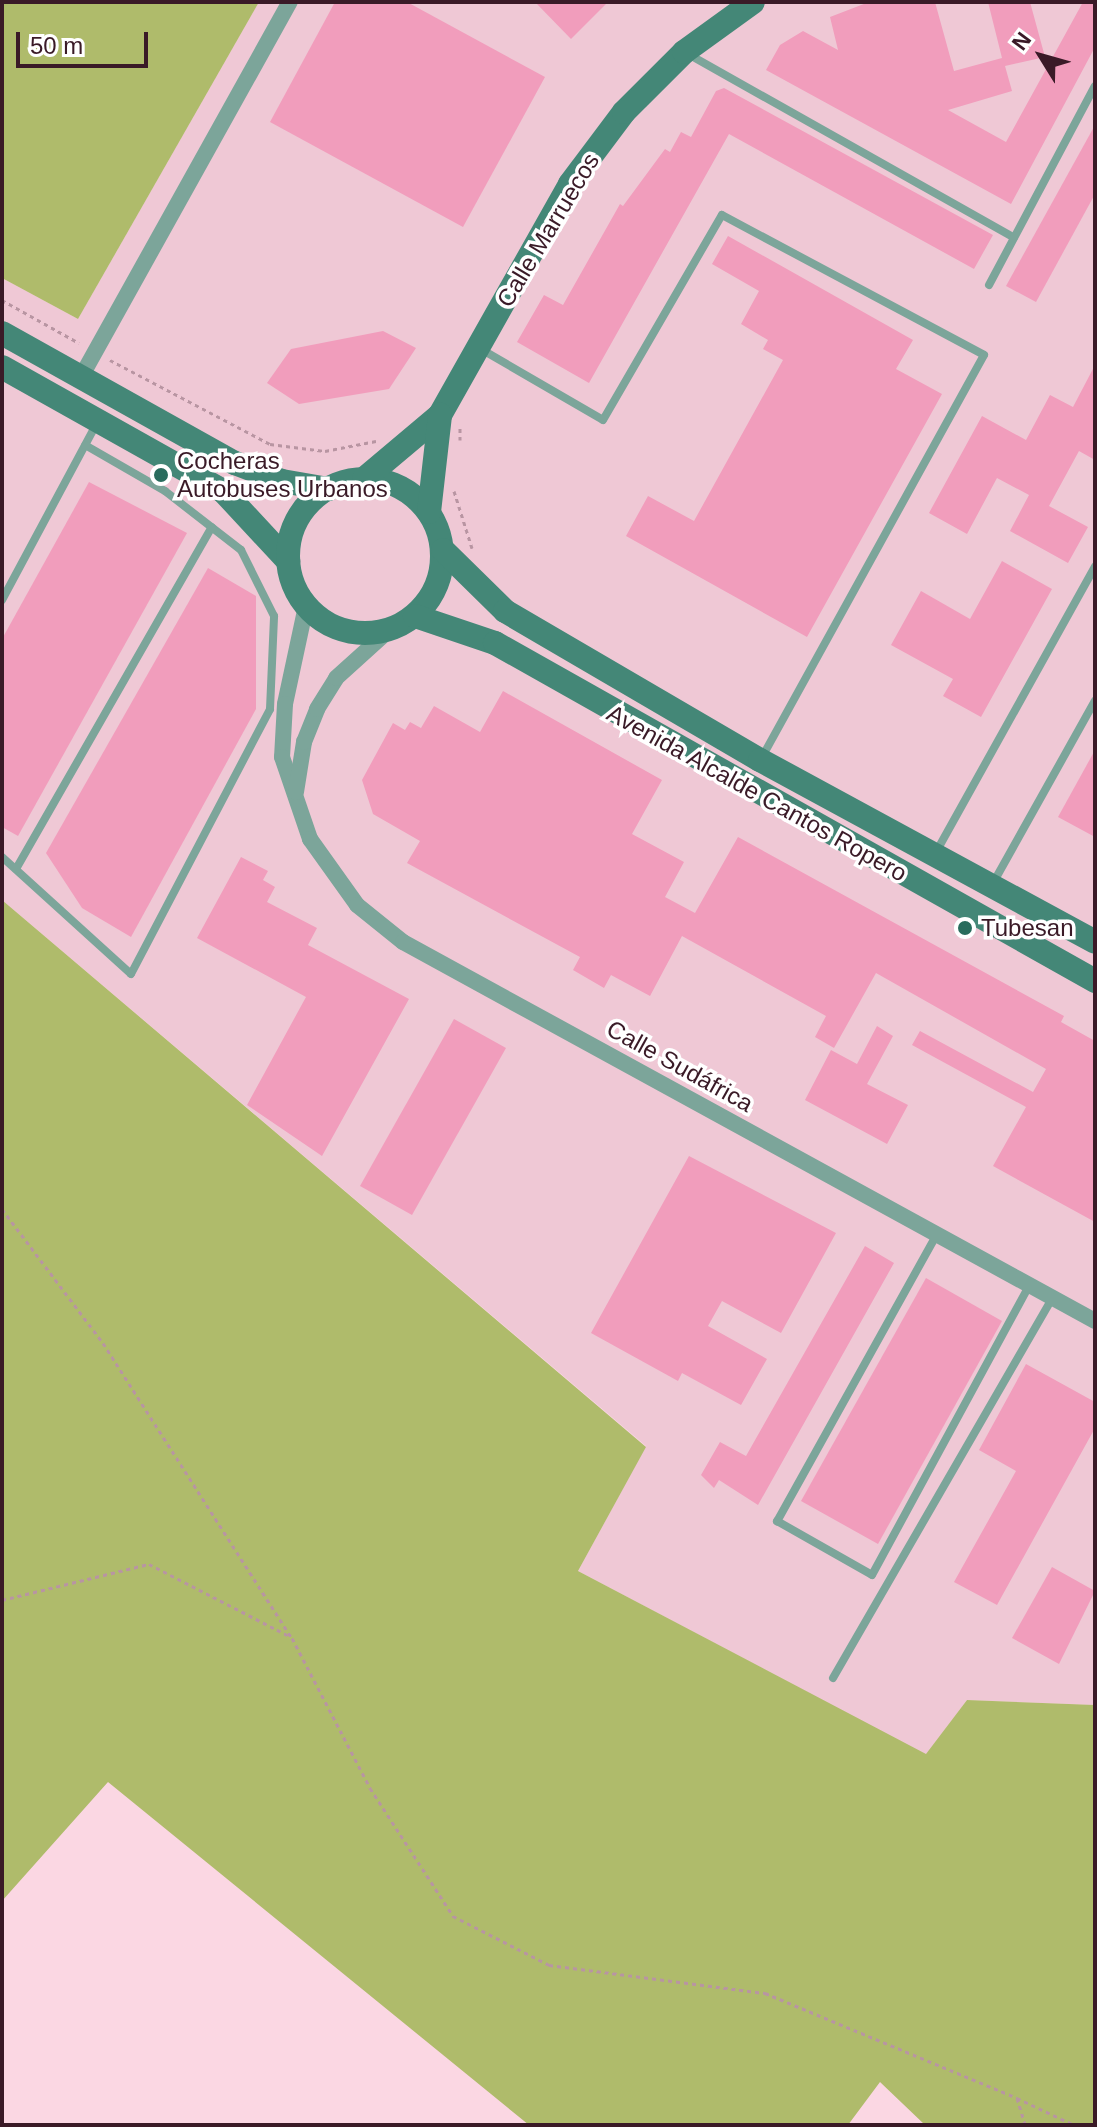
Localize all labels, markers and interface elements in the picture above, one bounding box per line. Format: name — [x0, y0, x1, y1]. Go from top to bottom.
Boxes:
scale bar — [20, 16, 152, 66]
north arrow — [1001, 16, 1081, 96]
text: N — [1007, 27, 1036, 55]
text: 50 m — [30, 32, 83, 59]
street label: Calle Marruecos — [491, 148, 605, 312]
place label: Cocheras Autobuses Urbanos — [177, 447, 388, 503]
marker: Cocheras Autobuses Urbanos — [152, 466, 170, 484]
street label: Avenida Alcalde Cantos Ropero — [601, 698, 913, 888]
place label: Tubesan — [981, 914, 1074, 942]
marker: Tubesan — [956, 919, 974, 937]
street label: Calle Sudáfrica — [602, 1014, 758, 1118]

